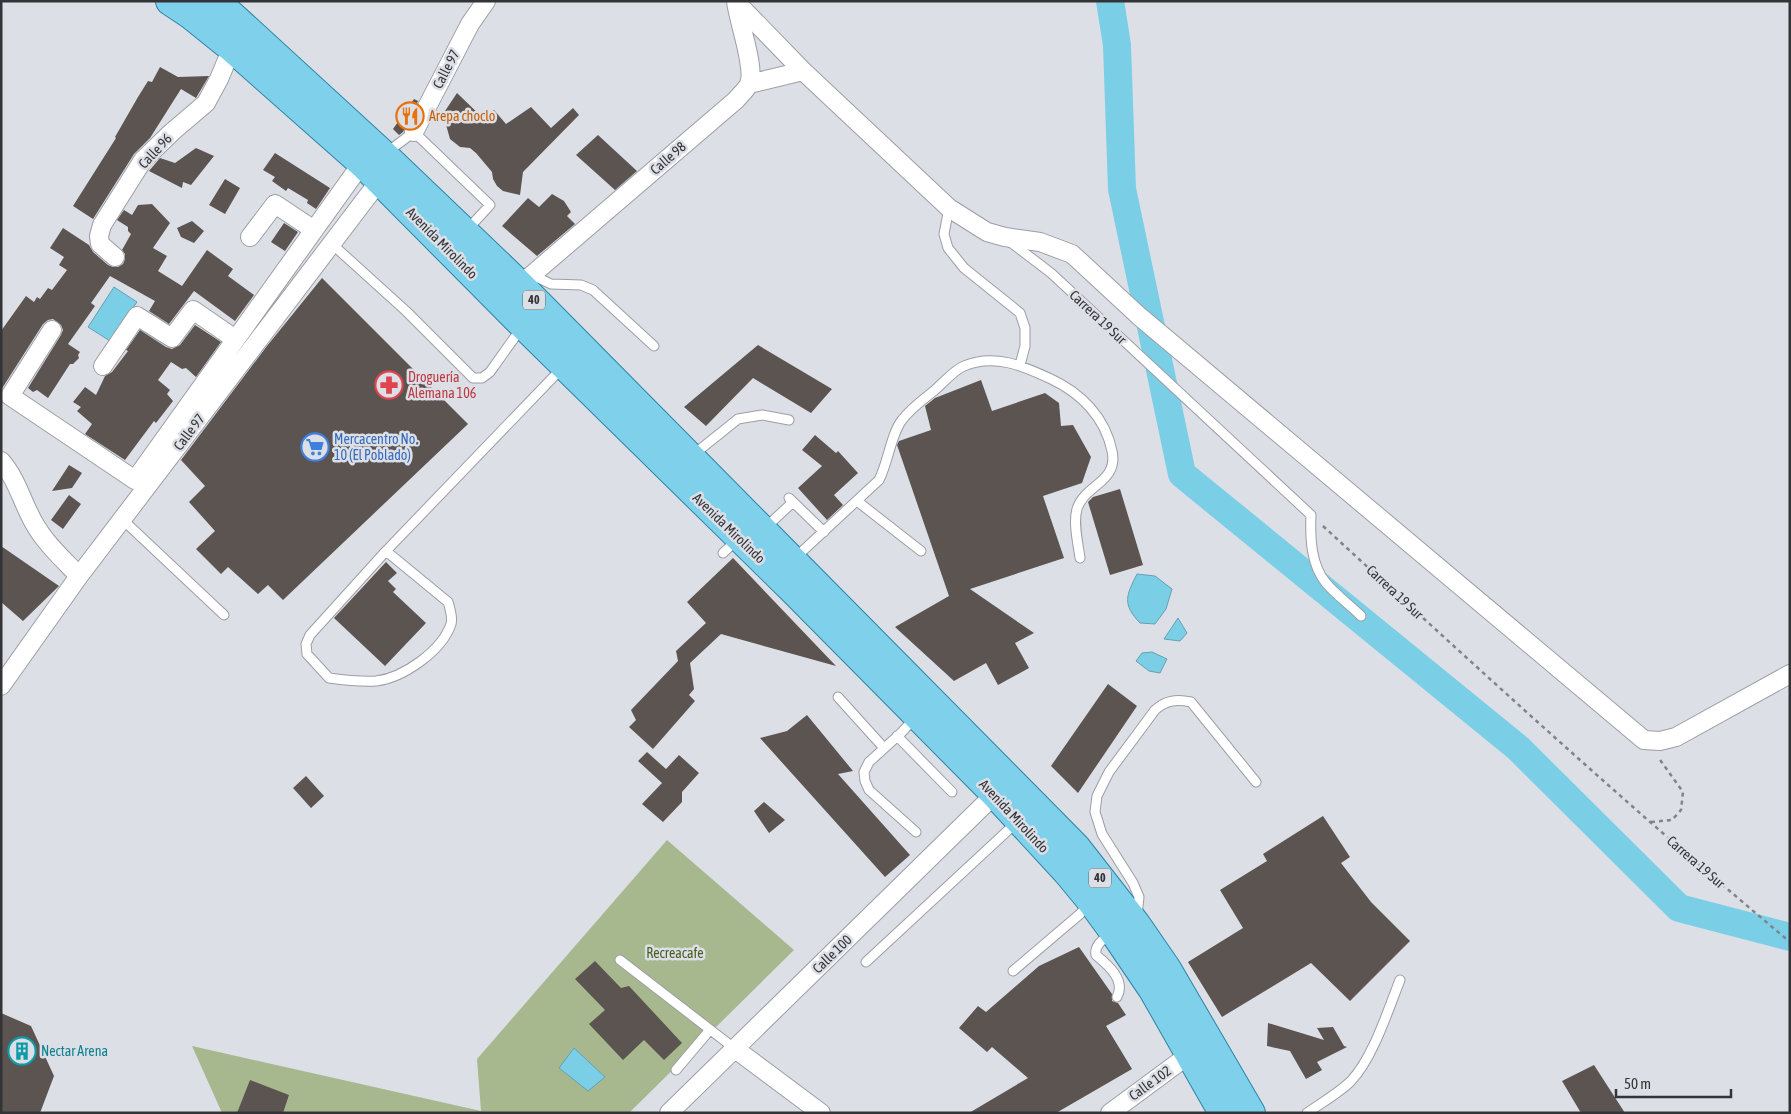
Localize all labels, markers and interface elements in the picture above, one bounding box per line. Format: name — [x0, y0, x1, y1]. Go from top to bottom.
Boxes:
street label: Calle 97 — [429, 47, 463, 91]
restaurant icon: Arepa choclo — [395, 101, 425, 131]
place label: Arepa choclo — [429, 108, 495, 124]
street label: Calle 96 — [135, 130, 175, 172]
street label: Calle 98 — [647, 138, 689, 178]
street label: Avenida Mirolindo — [403, 204, 481, 282]
street label: Carrera 19 Sur — [1066, 287, 1130, 348]
road number: 40 — [523, 290, 545, 310]
place label: Droguería Alemana 106 — [408, 369, 477, 401]
pharmacy icon: Droguería Alemana 106 — [374, 370, 404, 400]
street label: Calle 97 — [170, 411, 208, 453]
place label: Mercacentro No. 10 (El Poblado) — [334, 431, 418, 463]
supermarket icon: Mercacentro No. 10 (El Poblado) — [300, 432, 330, 462]
street label: Avenida Mirolindo — [690, 490, 768, 566]
street label: Carrera 19 Sur — [1363, 562, 1427, 623]
street label: Avenida Mirolindo — [976, 776, 1052, 856]
street label: Carrera 19 Sur — [1664, 832, 1729, 892]
road number: 40 — [1089, 868, 1111, 888]
street label: Calle 100 — [809, 931, 855, 976]
park label: Recreacafe — [646, 945, 704, 961]
building icon: Nectar Arena — [7, 1036, 37, 1066]
place label: Nectar Arena — [41, 1043, 108, 1059]
street label: Calle 102 — [1126, 1062, 1174, 1104]
scale bar — [1616, 1066, 1731, 1098]
text: 50 m — [1624, 1075, 1651, 1092]

